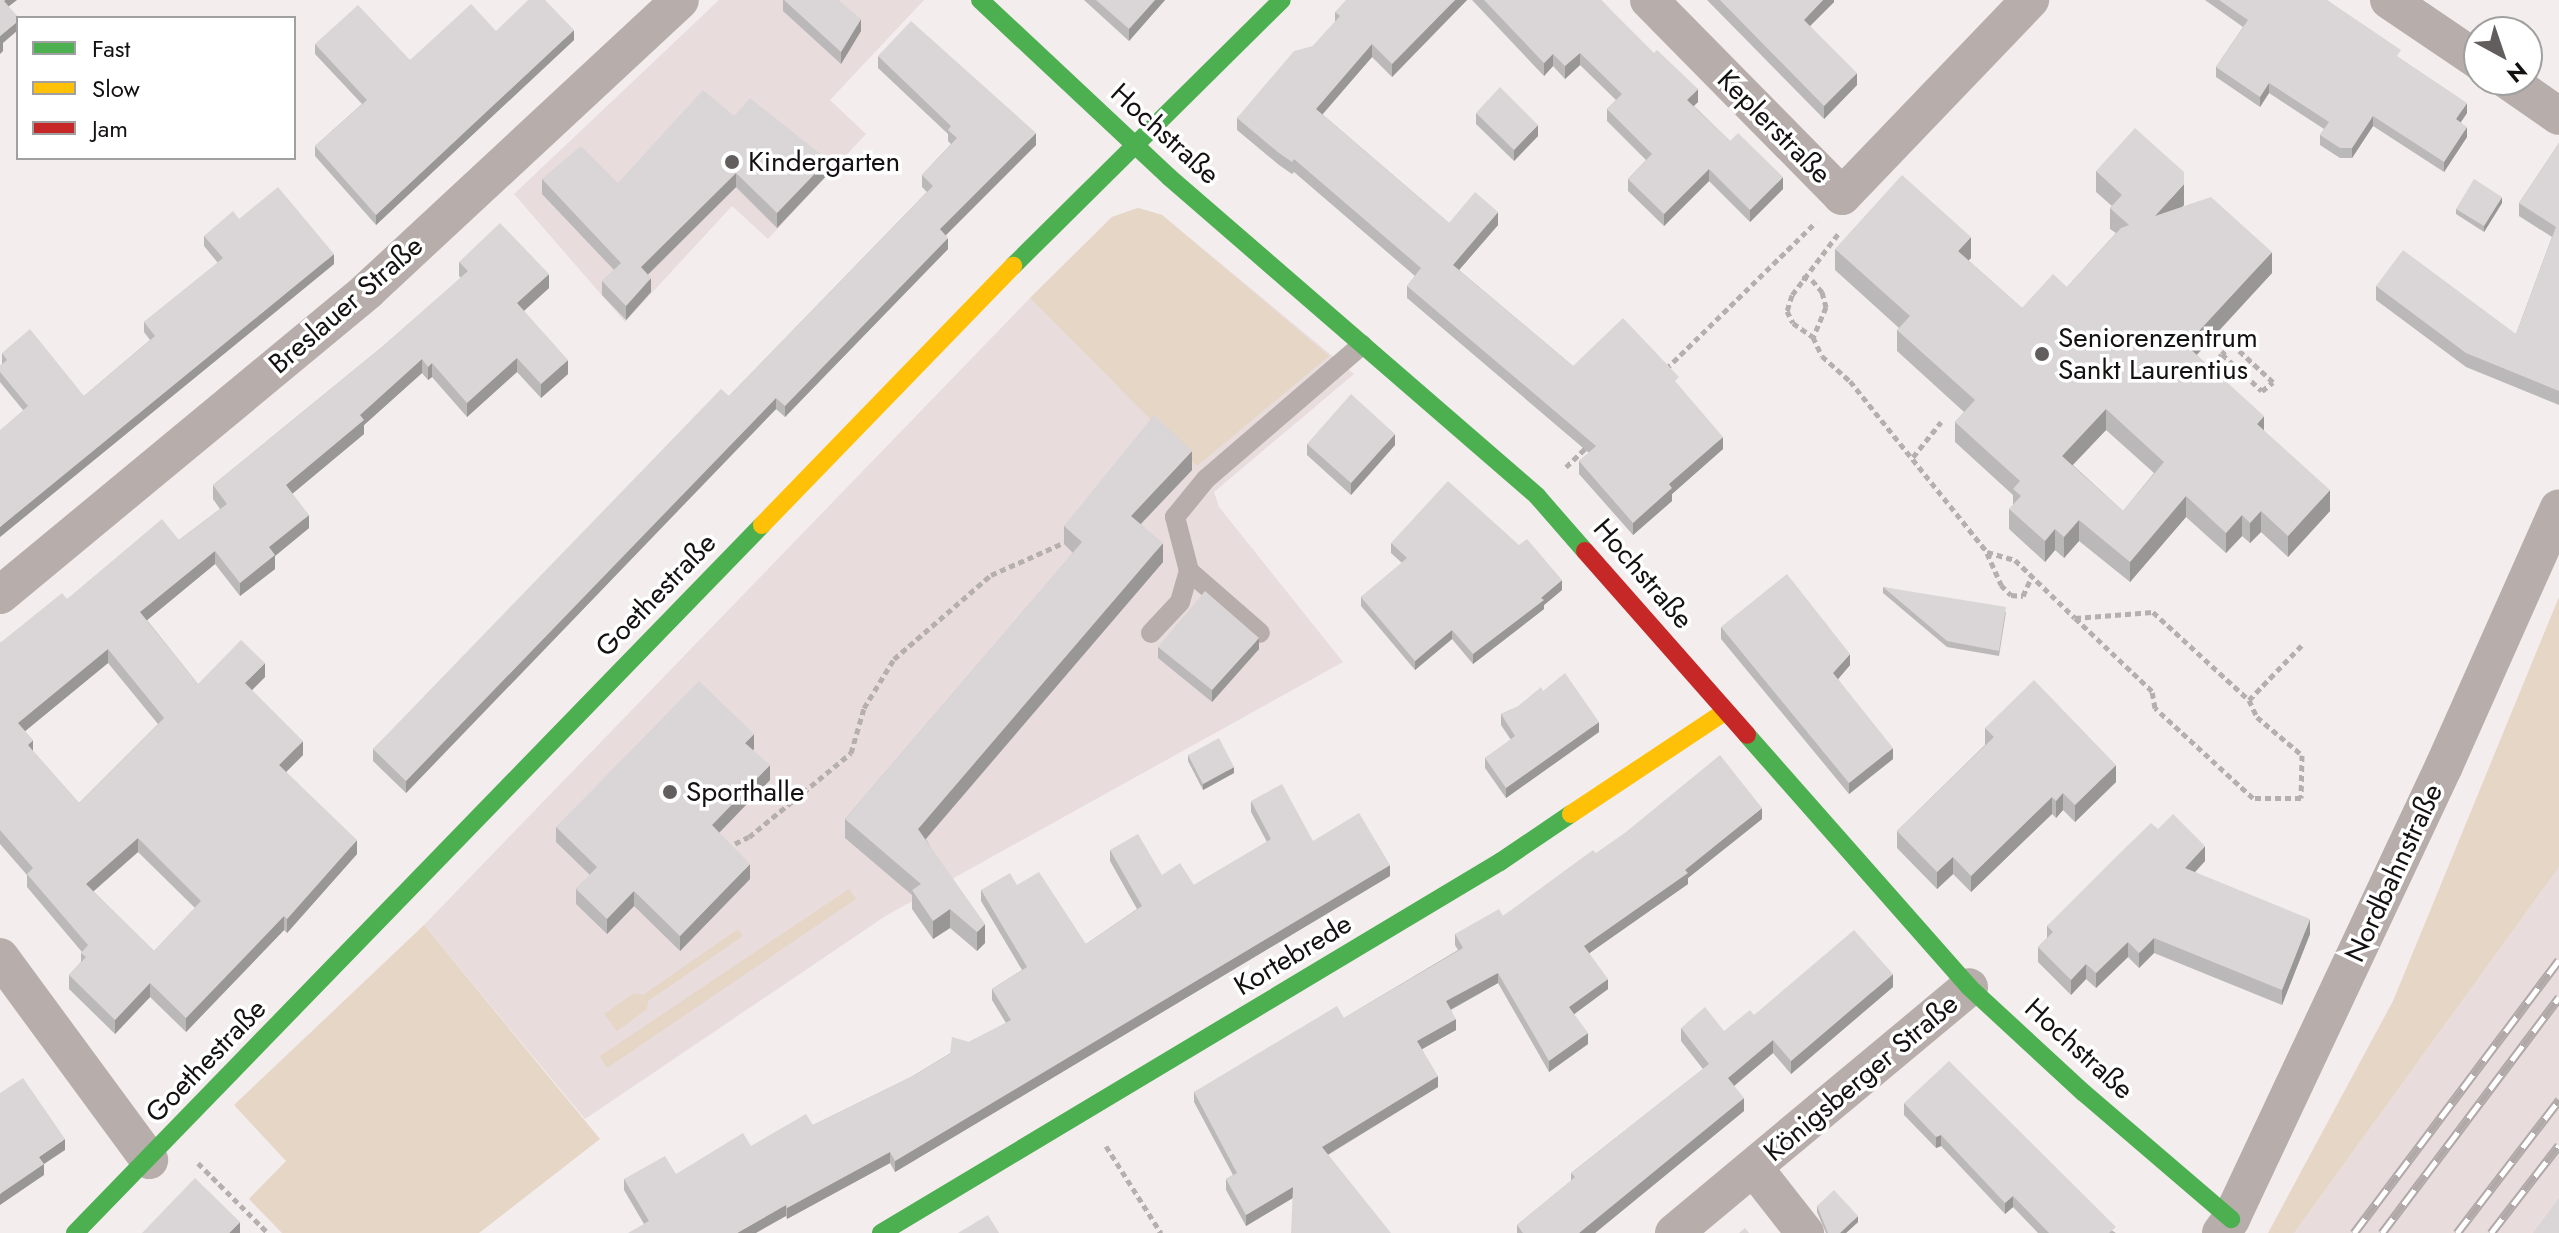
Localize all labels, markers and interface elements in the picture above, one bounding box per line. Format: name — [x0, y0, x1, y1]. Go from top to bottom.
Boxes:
legend — [16, 16, 296, 160]
north arrow — [2463, 16, 2543, 96]
text: Fast — [92, 31, 130, 66]
text: N — [2500, 55, 2534, 91]
street label: Keplerstraße — [1710, 63, 1838, 191]
text: Slow — [92, 71, 140, 106]
street label: Hochstraße — [1104, 76, 1226, 192]
text: Jam — [92, 111, 128, 146]
place label: Kindergarten — [748, 145, 900, 179]
marker: Kindergarten — [723, 153, 741, 171]
street label: Breslauer Straße — [262, 229, 430, 381]
place label: Seniorenzentrum Sankt Laurentius — [2058, 321, 2258, 387]
marker: Seniorenzentrum Sankt Laurentius — [2033, 345, 2051, 363]
street label: Hochstraße — [1586, 512, 1700, 636]
street label: Goethestraße — [589, 526, 723, 664]
place label: Sporthalle — [686, 775, 804, 809]
street label: Nordbahnstraße — [2338, 779, 2450, 967]
marker: Sporthalle — [661, 783, 679, 801]
street label: Kortebrede — [1228, 907, 1358, 1003]
street label: Königsberger Straße — [1757, 987, 1965, 1169]
street label: Hochstraße — [2018, 991, 2140, 1107]
street label: Goethestraße — [139, 992, 273, 1130]

